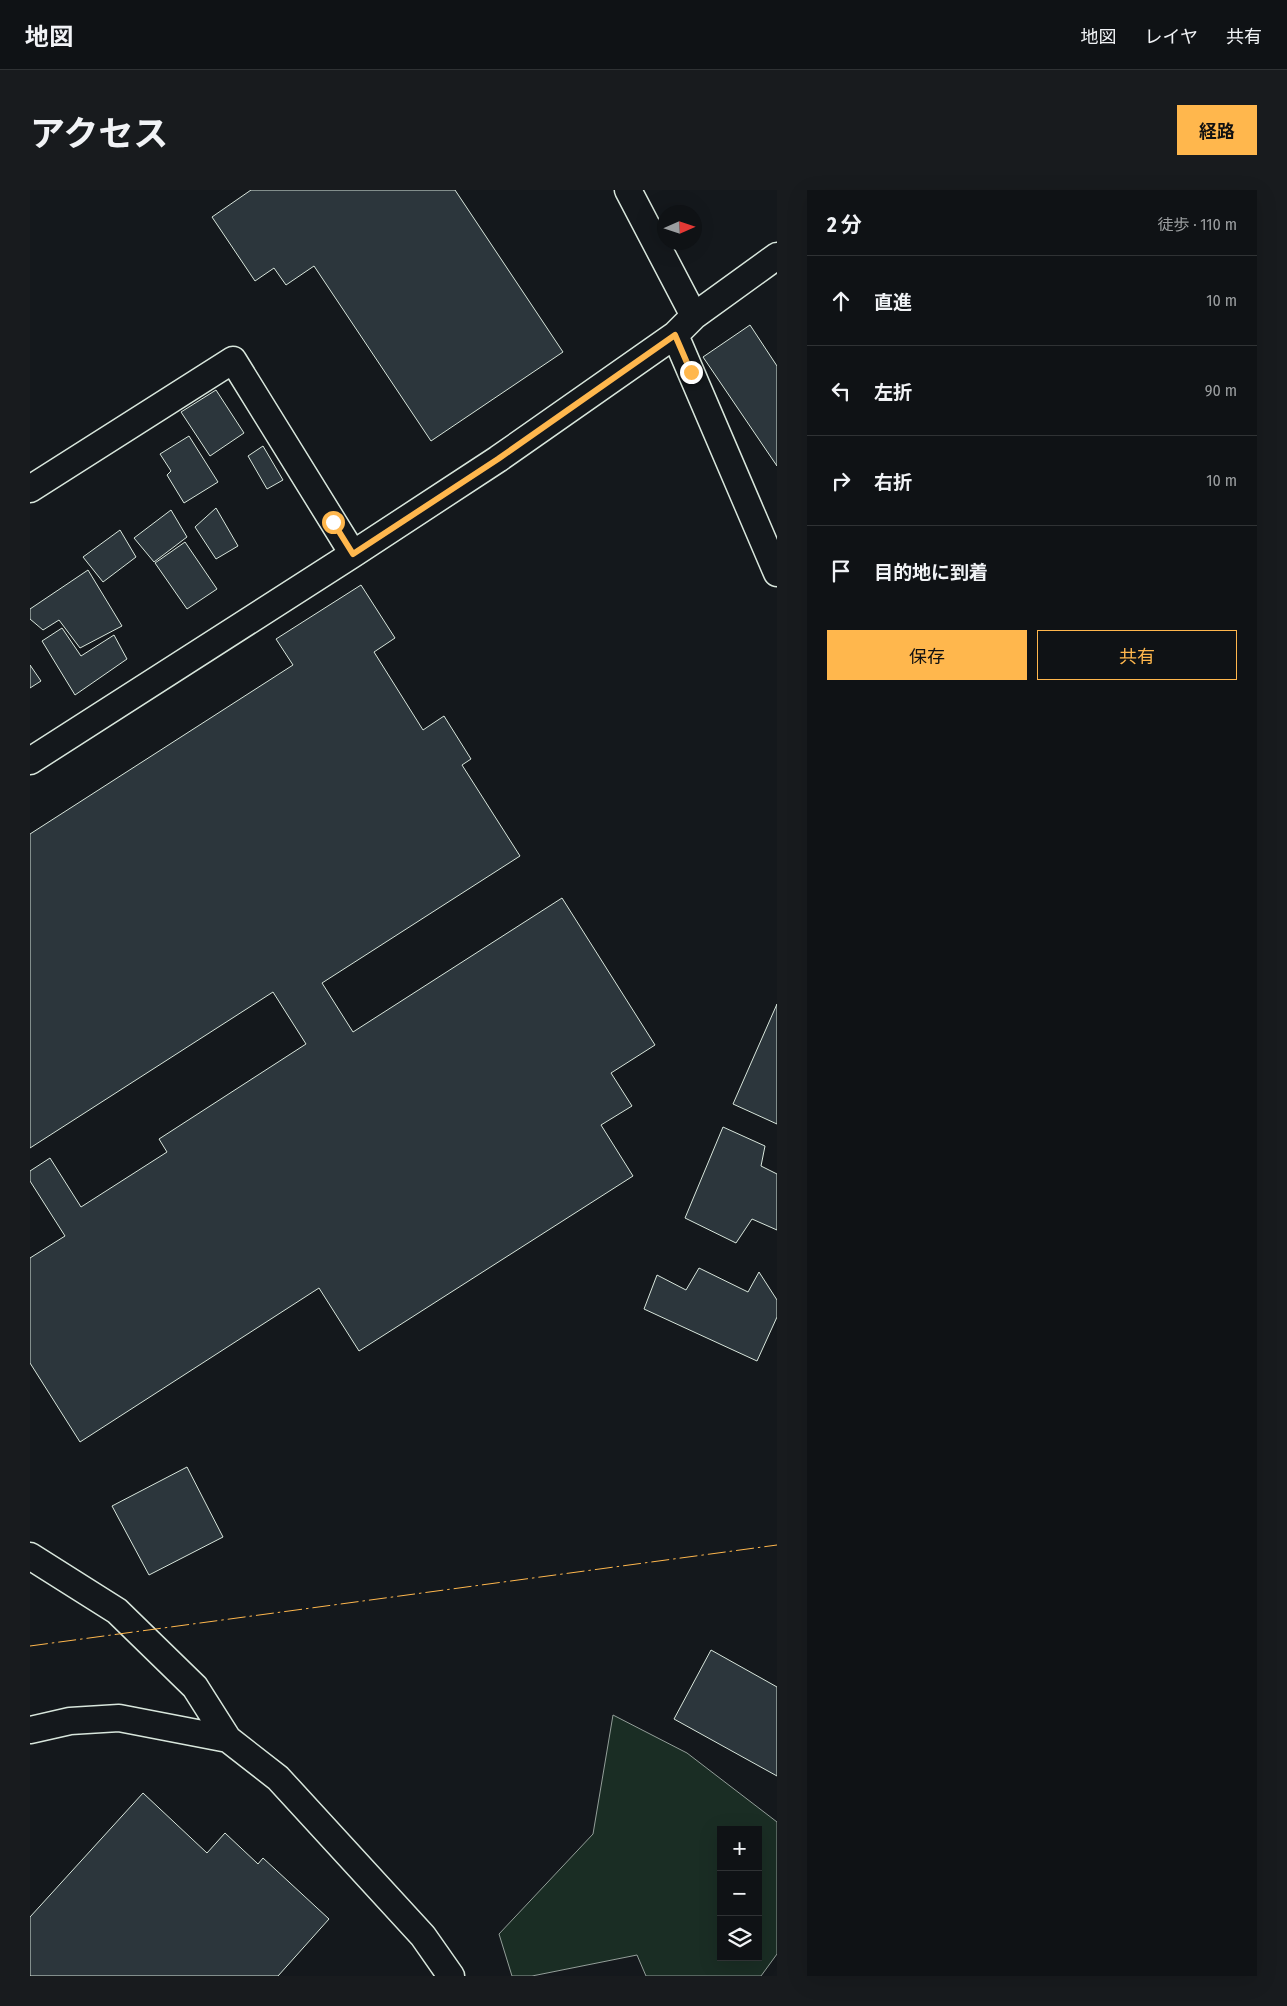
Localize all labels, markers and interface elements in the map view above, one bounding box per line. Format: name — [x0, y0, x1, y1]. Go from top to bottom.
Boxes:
text: 地図 — [25, 23, 73, 51]
text: 地図 — [1081, 26, 1117, 48]
text: レイヤ — [1145, 26, 1198, 48]
text: 共有 — [1226, 26, 1262, 48]
button: 経路 — [1177, 105, 1257, 155]
text: アクセス — [30, 113, 168, 155]
north arrow — [657, 205, 702, 250]
text: 2 分 — [827, 212, 862, 238]
text: 徒歩 · 110 m — [1157, 215, 1237, 234]
icon: ahead — [827, 287, 855, 315]
text: 直進 — [874, 291, 912, 314]
text: 10 m — [1206, 291, 1237, 310]
route end — [680, 361, 703, 384]
icon: left — [827, 377, 855, 405]
text: 左折 — [874, 381, 912, 404]
text: 90 m — [1205, 381, 1237, 400]
icon: right — [827, 467, 855, 495]
text: 右折 — [874, 471, 912, 494]
text: 10 m — [1206, 471, 1237, 490]
route start — [322, 511, 345, 534]
icon: arrive — [827, 557, 855, 585]
text: 目的地に到着 — [874, 561, 988, 584]
button: 保存 — [827, 630, 1027, 680]
button: 共有 — [1037, 630, 1237, 680]
map controls — [717, 1826, 762, 1961]
button: + — [717, 1826, 762, 1871]
button: − — [717, 1871, 762, 1916]
button: layers — [717, 1916, 762, 1961]

